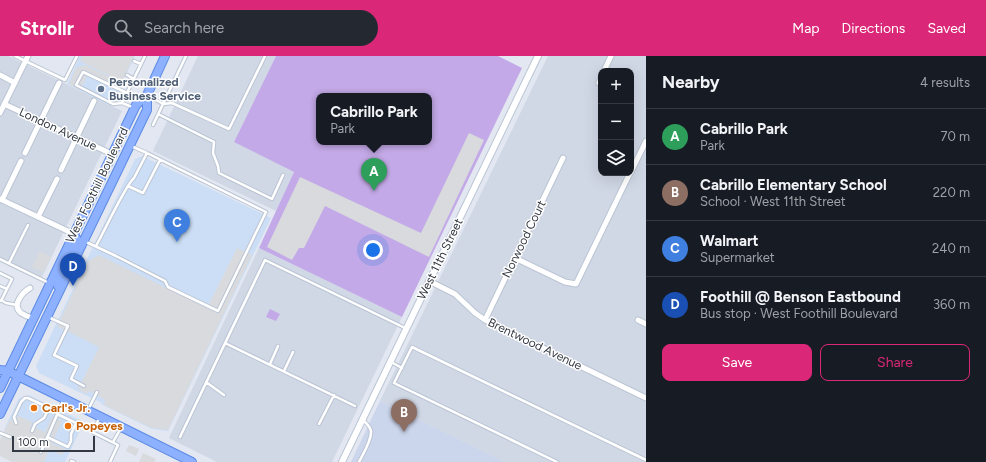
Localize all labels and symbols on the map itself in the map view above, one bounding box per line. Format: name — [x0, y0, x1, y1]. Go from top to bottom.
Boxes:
place label: Personalized Business Service — [109, 75, 201, 103]
marker: Personalized Business Service — [96, 84, 106, 94]
street label: London Avenue — [17, 105, 99, 153]
street label: West Foothill Boulevard — [63, 125, 131, 245]
pin: A — [361, 158, 387, 191]
street label: Norwood Court — [499, 198, 549, 280]
pin: C — [164, 209, 190, 242]
street label: West 11th Street — [414, 216, 466, 302]
your location — [363, 240, 383, 260]
pin: D — [60, 253, 86, 286]
street label: Brentwood Avenue — [486, 315, 585, 373]
pin: B — [391, 399, 417, 432]
place label: Carl's Jr. — [42, 401, 90, 415]
marker: Carl's Jr. — [29, 403, 39, 413]
place label: Popeyes — [76, 419, 123, 433]
marker: Popeyes — [63, 421, 73, 431]
scale bar — [12, 434, 95, 453]

